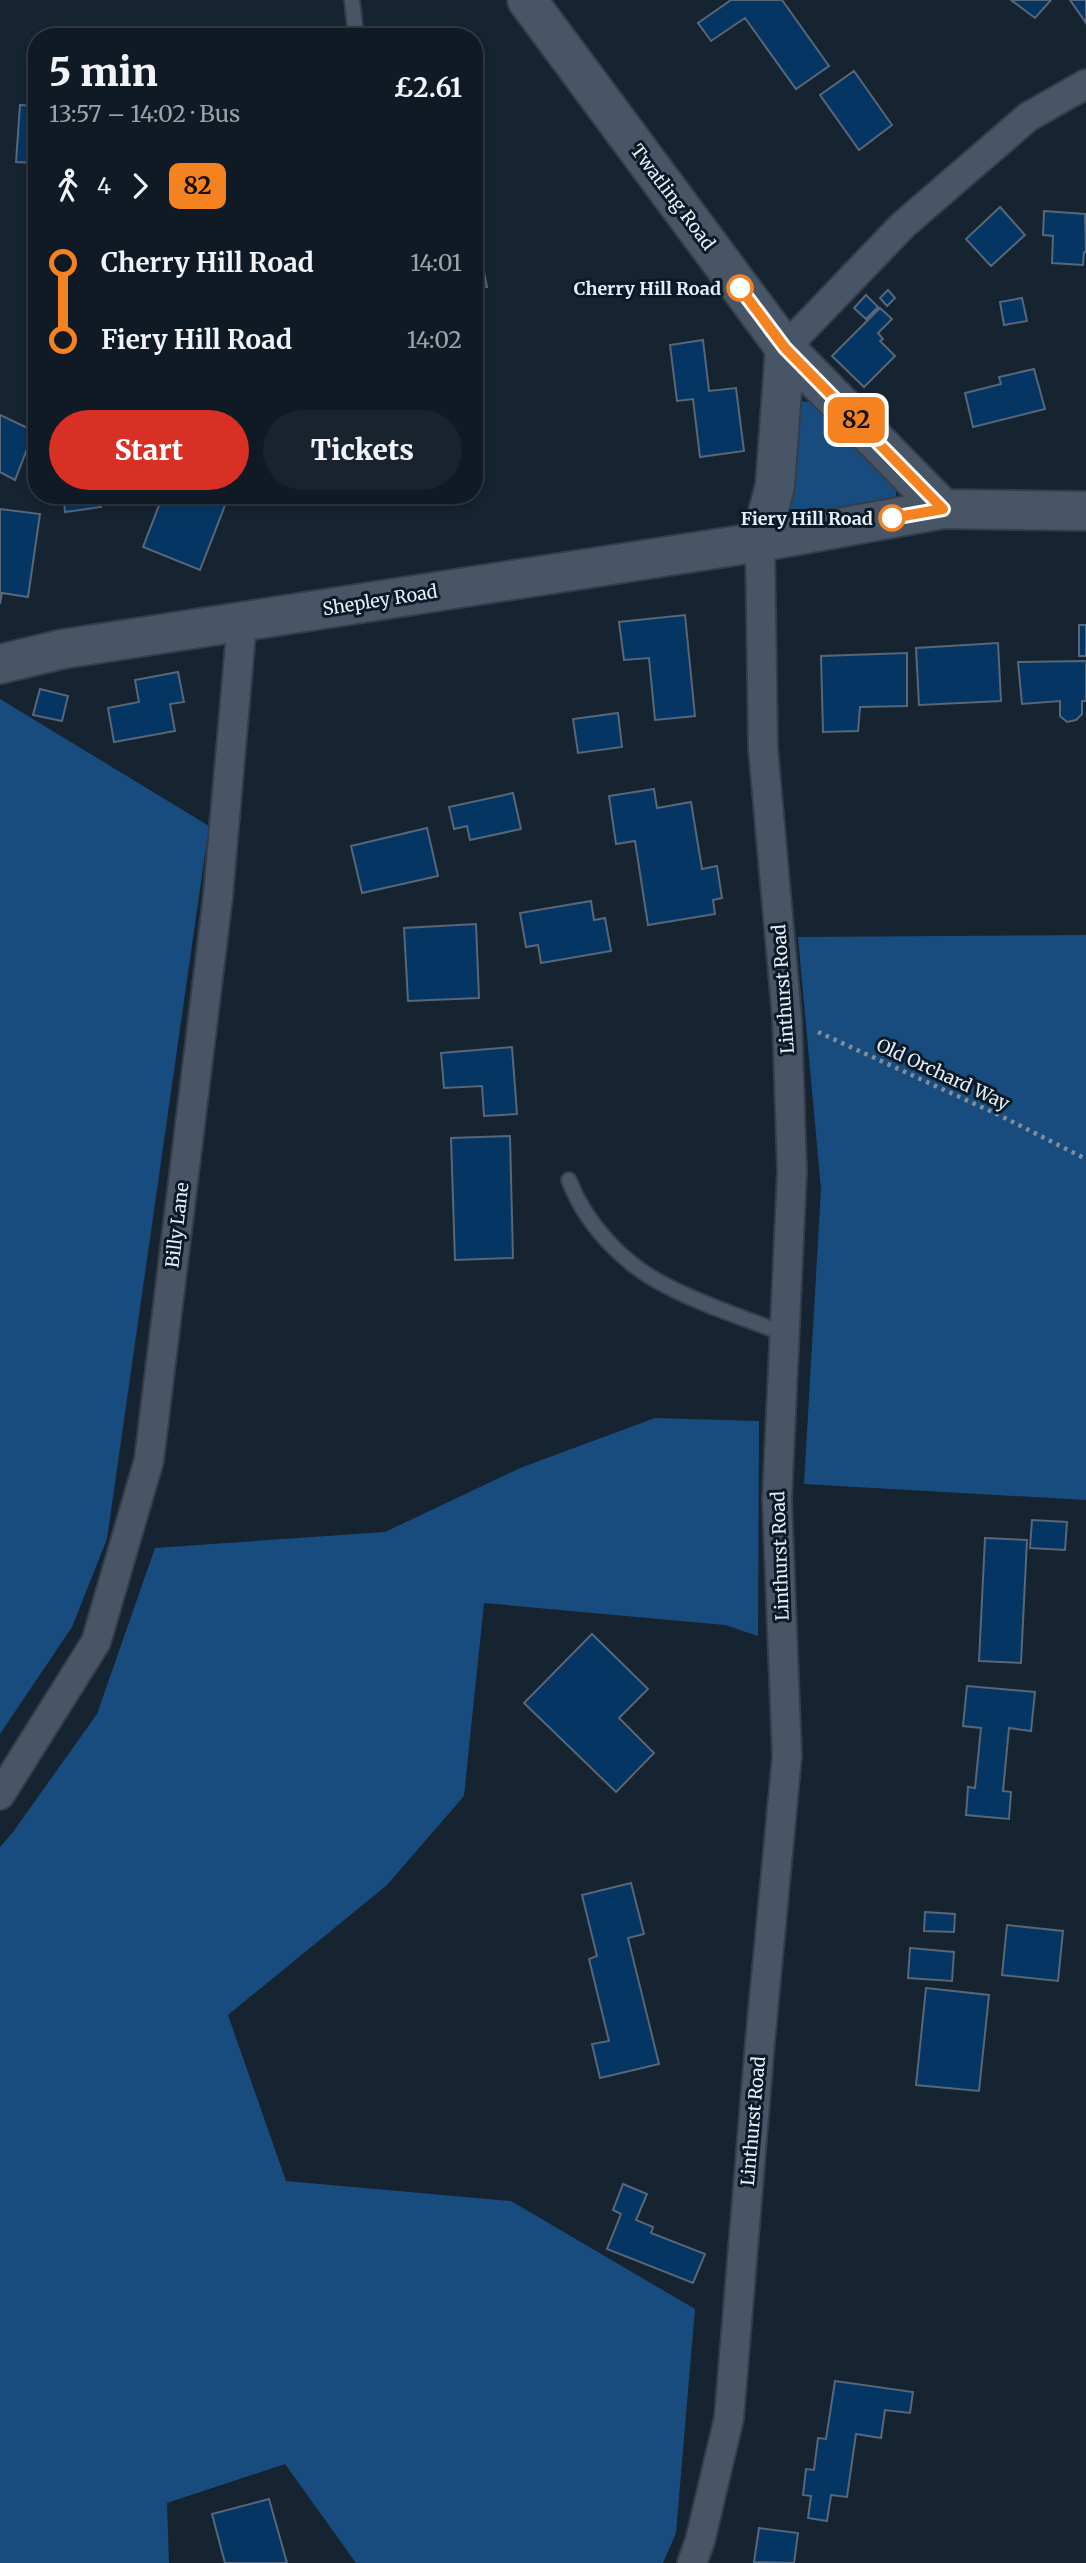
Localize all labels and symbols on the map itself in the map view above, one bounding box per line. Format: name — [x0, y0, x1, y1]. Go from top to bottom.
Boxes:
street label: Twatling Road — [626, 140, 720, 255]
marker: Cherry Hill Road — [727, 275, 753, 301]
place label: Cherry Hill Road — [574, 277, 721, 300]
line badge: 82 — [824, 397, 888, 443]
marker: Fiery Hill Road — [879, 505, 905, 531]
place label: Fiery Hill Road — [741, 507, 873, 530]
street label: Shepley Road — [321, 580, 439, 620]
street label: Linthurst Road — [767, 923, 799, 1055]
street label: Old Orchard Way — [873, 1033, 1014, 1115]
street label: Billy Lane — [160, 1181, 194, 1269]
street label: Linthurst Road — [766, 1491, 794, 1621]
street label: Linthurst Road — [736, 2055, 770, 2187]

